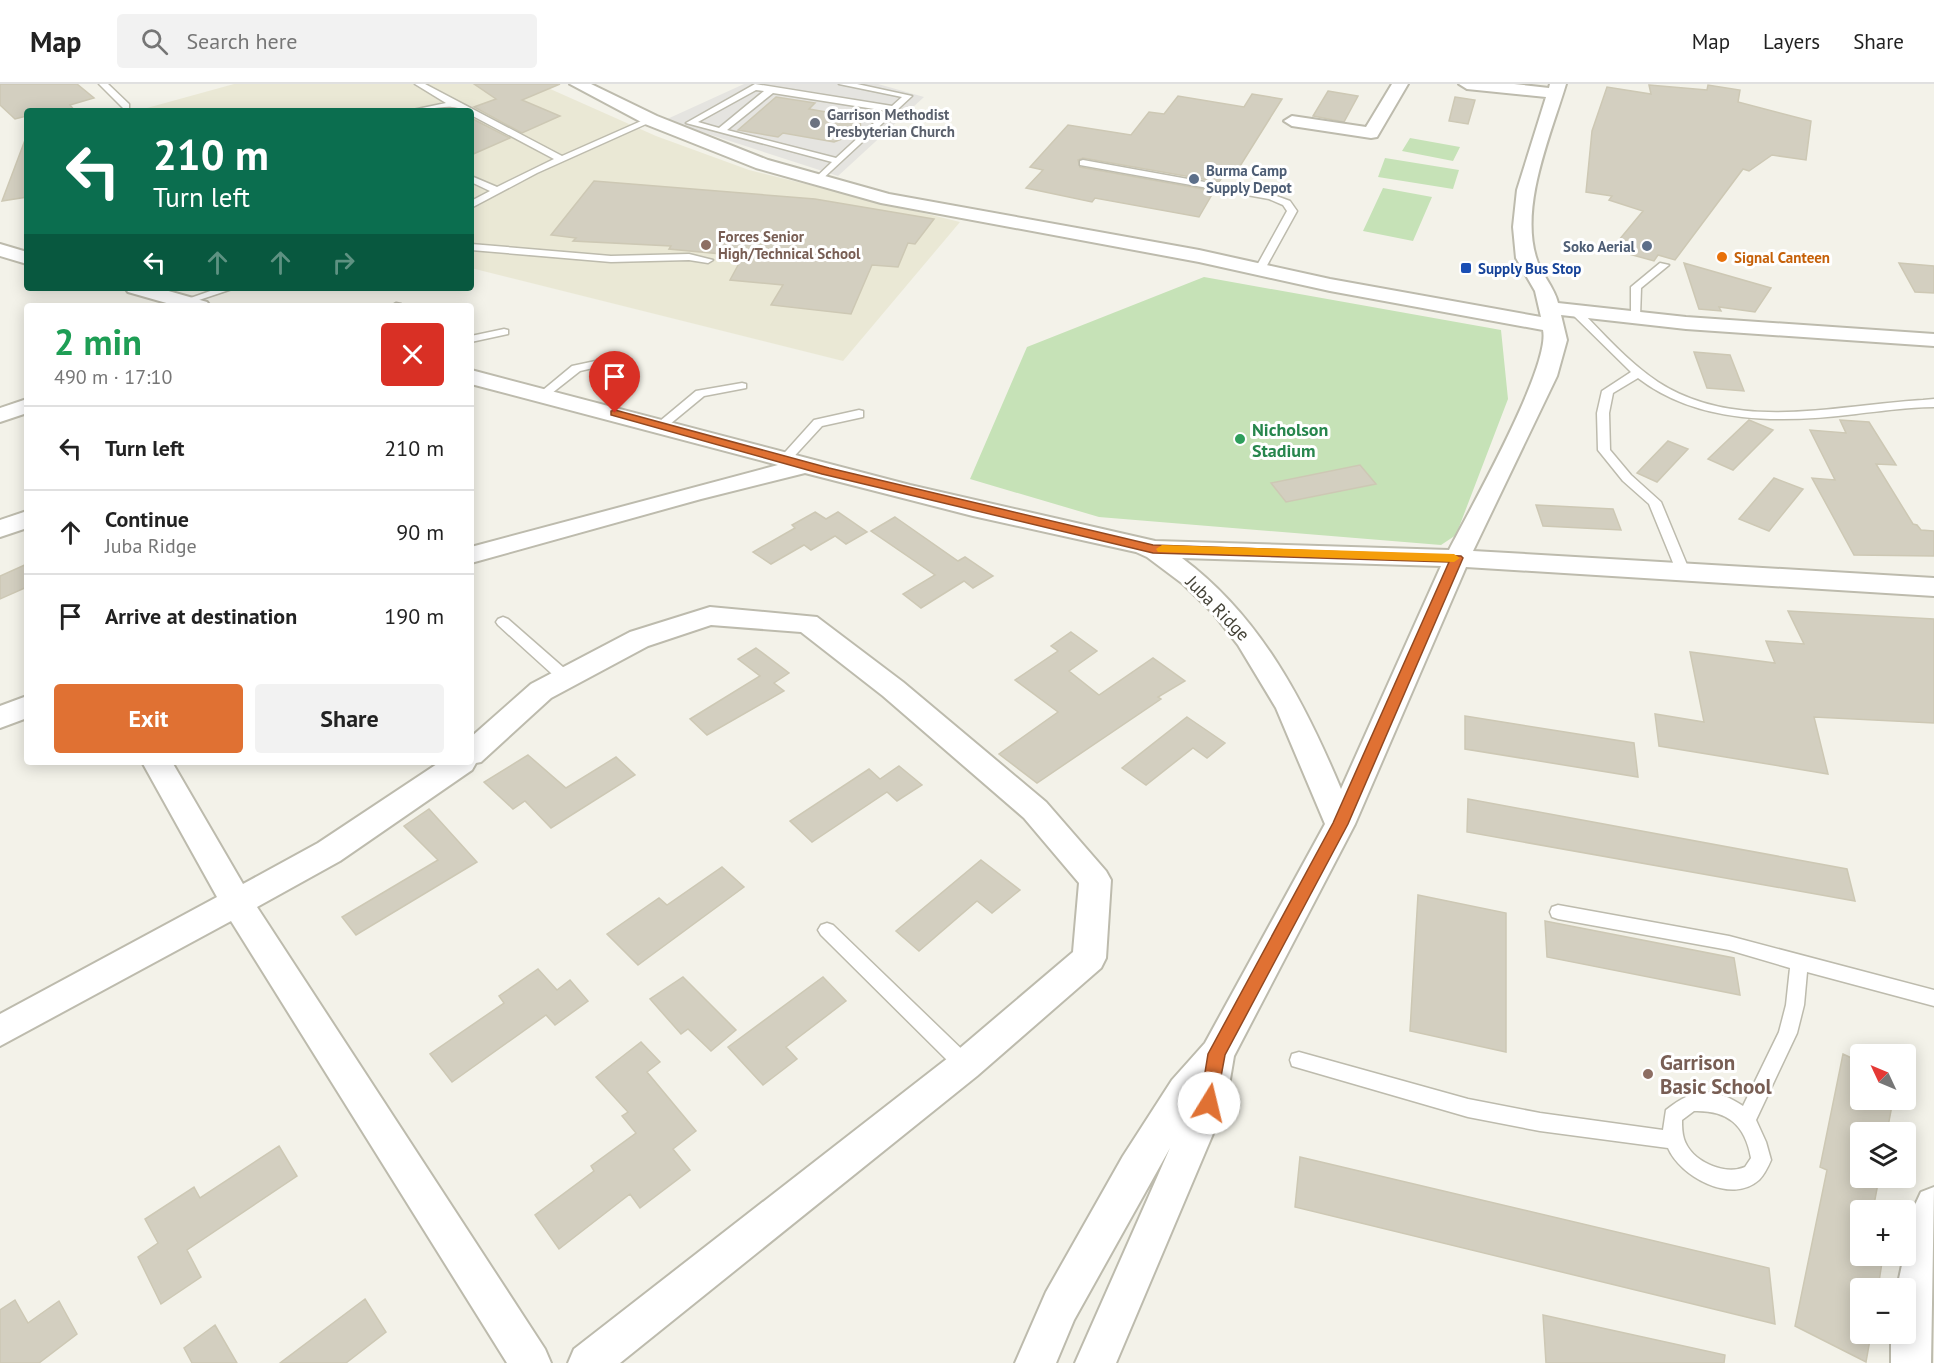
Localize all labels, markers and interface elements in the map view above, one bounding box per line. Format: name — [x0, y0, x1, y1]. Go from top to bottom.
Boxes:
search box — [117, 14, 537, 68]
text: Map — [30, 23, 81, 60]
icon: search — [138, 25, 171, 58]
text: Search here — [186, 27, 297, 55]
text: Map — [1692, 28, 1730, 55]
text: Layers — [1763, 28, 1820, 55]
text: Share — [1853, 28, 1904, 55]
place label: Garrison Methodist Presbyterian Church — [827, 105, 955, 141]
marker: Garrison Methodist Presbyterian Church — [808, 116, 822, 130]
text: 210 m — [153, 127, 269, 182]
icon: left — [54, 132, 132, 210]
place label: Burma Camp Supply Depot — [1206, 161, 1293, 197]
marker: Burma Camp Supply Depot — [1187, 172, 1201, 186]
text: Turn left — [153, 180, 250, 214]
place label: Forces Senior High/Technical School — [718, 227, 861, 263]
place label: Soko Aerial — [1563, 237, 1636, 256]
marker: Forces Senior High/Technical School — [699, 238, 713, 252]
marker: Soko Aerial — [1640, 239, 1654, 253]
icon: left — [138, 246, 171, 279]
icon: ahead — [201, 246, 234, 279]
icon: ahead — [264, 246, 297, 279]
icon: right — [327, 246, 360, 279]
place label: Signal Canteen — [1734, 248, 1830, 267]
marker: Signal Canteen — [1715, 250, 1729, 264]
place label: Supply Bus Stop — [1478, 259, 1581, 278]
marker: Supply Bus Stop — [1459, 261, 1473, 275]
text: 2 min — [54, 318, 142, 365]
button: close — [381, 323, 444, 386]
pin — [589, 351, 640, 413]
icon: arrive — [598, 360, 631, 393]
text: 490 m · 17:10 — [54, 364, 172, 390]
place label: Nicholson Stadium — [1252, 418, 1328, 462]
icon: left — [54, 432, 87, 465]
marker: Nicholson Stadium — [1233, 432, 1247, 446]
text: Turn left — [105, 434, 185, 462]
text: 210 m — [384, 434, 444, 462]
text: Continue — [105, 505, 189, 533]
icon: ahead — [54, 516, 87, 549]
text: 90 m — [396, 518, 444, 546]
text: Juba Ridge — [105, 533, 197, 559]
street label: Juba Ridge — [1180, 570, 1255, 646]
icon: arrive — [54, 600, 87, 633]
text: Arrive at destination — [105, 602, 297, 630]
text: 190 m — [384, 602, 444, 630]
button: Exit — [54, 684, 243, 753]
button: Share — [255, 684, 444, 753]
north arrow — [1850, 1044, 1916, 1110]
map controls — [1850, 1044, 1916, 1344]
place label: Garrison Basic School — [1660, 1049, 1772, 1100]
marker: Garrison Basic School — [1641, 1067, 1655, 1081]
position arrow — [1177, 1071, 1241, 1135]
button: layers — [1850, 1122, 1916, 1188]
button: + — [1850, 1200, 1916, 1266]
button: − — [1850, 1278, 1916, 1344]

